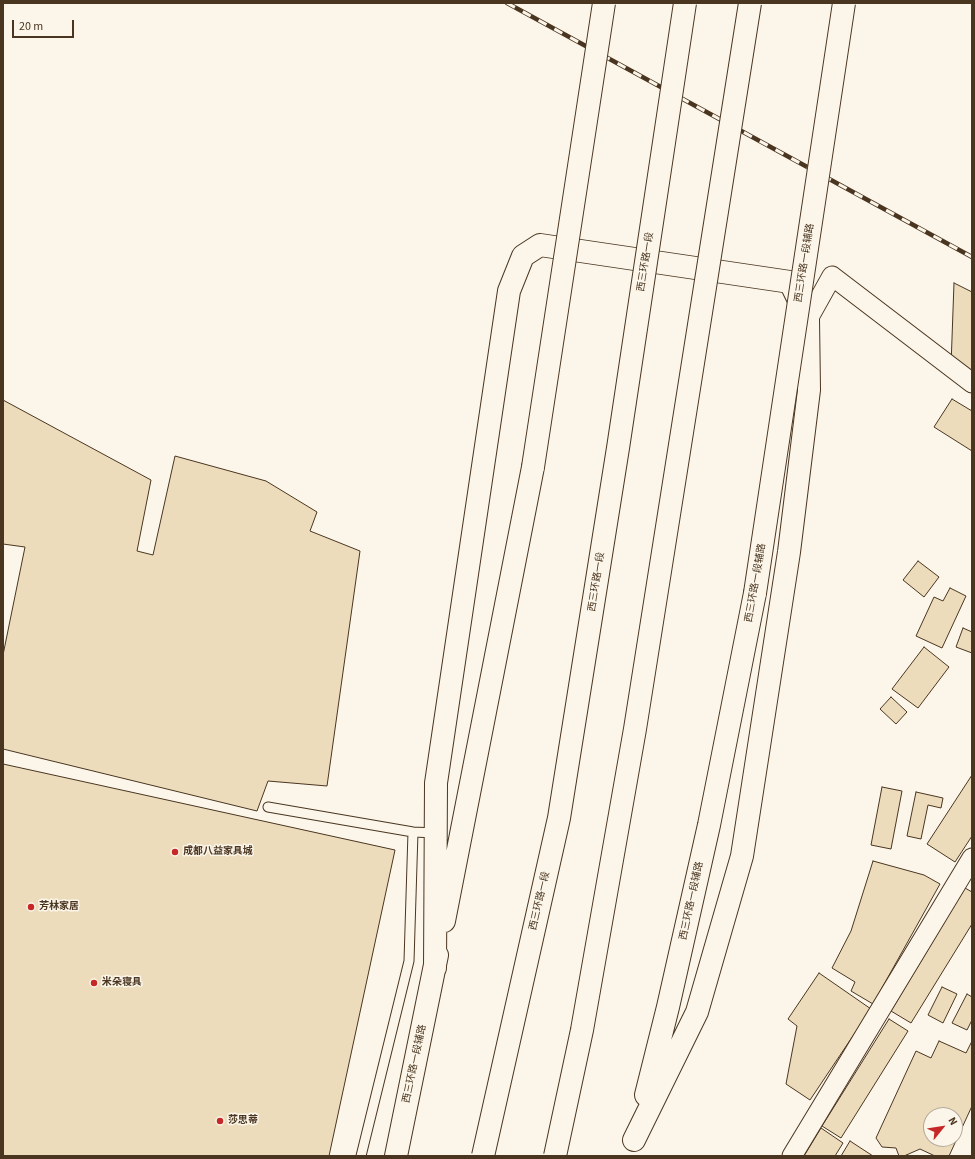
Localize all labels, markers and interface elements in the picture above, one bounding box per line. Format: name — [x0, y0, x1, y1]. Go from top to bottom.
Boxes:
scale bar — [14, 12, 76, 38]
text: 20 m — [19, 18, 43, 35]
street label: 西三环路一段辅路 — [793, 223, 817, 303]
street label: 西三环路一段 — [635, 231, 657, 293]
street label: 西三环路一段辅路 — [743, 543, 769, 623]
street label: 西三环路一段 — [586, 551, 608, 613]
place label: 成都八益家具城 — [183, 846, 253, 858]
marker: 成都八益家具城 — [170, 847, 180, 857]
street label: 西三环路一段辅路 — [678, 861, 706, 941]
street label: 西三环路一段 — [527, 870, 553, 932]
place label: 芳林家居 — [39, 901, 79, 913]
marker: 芳林家居 — [26, 902, 36, 912]
place label: 米朵寝具 — [102, 977, 142, 989]
marker: 米朵寝具 — [89, 978, 99, 988]
street label: 西三环路一段辅路 — [401, 1024, 429, 1104]
north arrow — [923, 1107, 963, 1147]
text: N — [945, 1114, 961, 1128]
place label: 莎思蒂 — [228, 1115, 258, 1127]
marker: 莎思蒂 — [215, 1116, 225, 1126]

